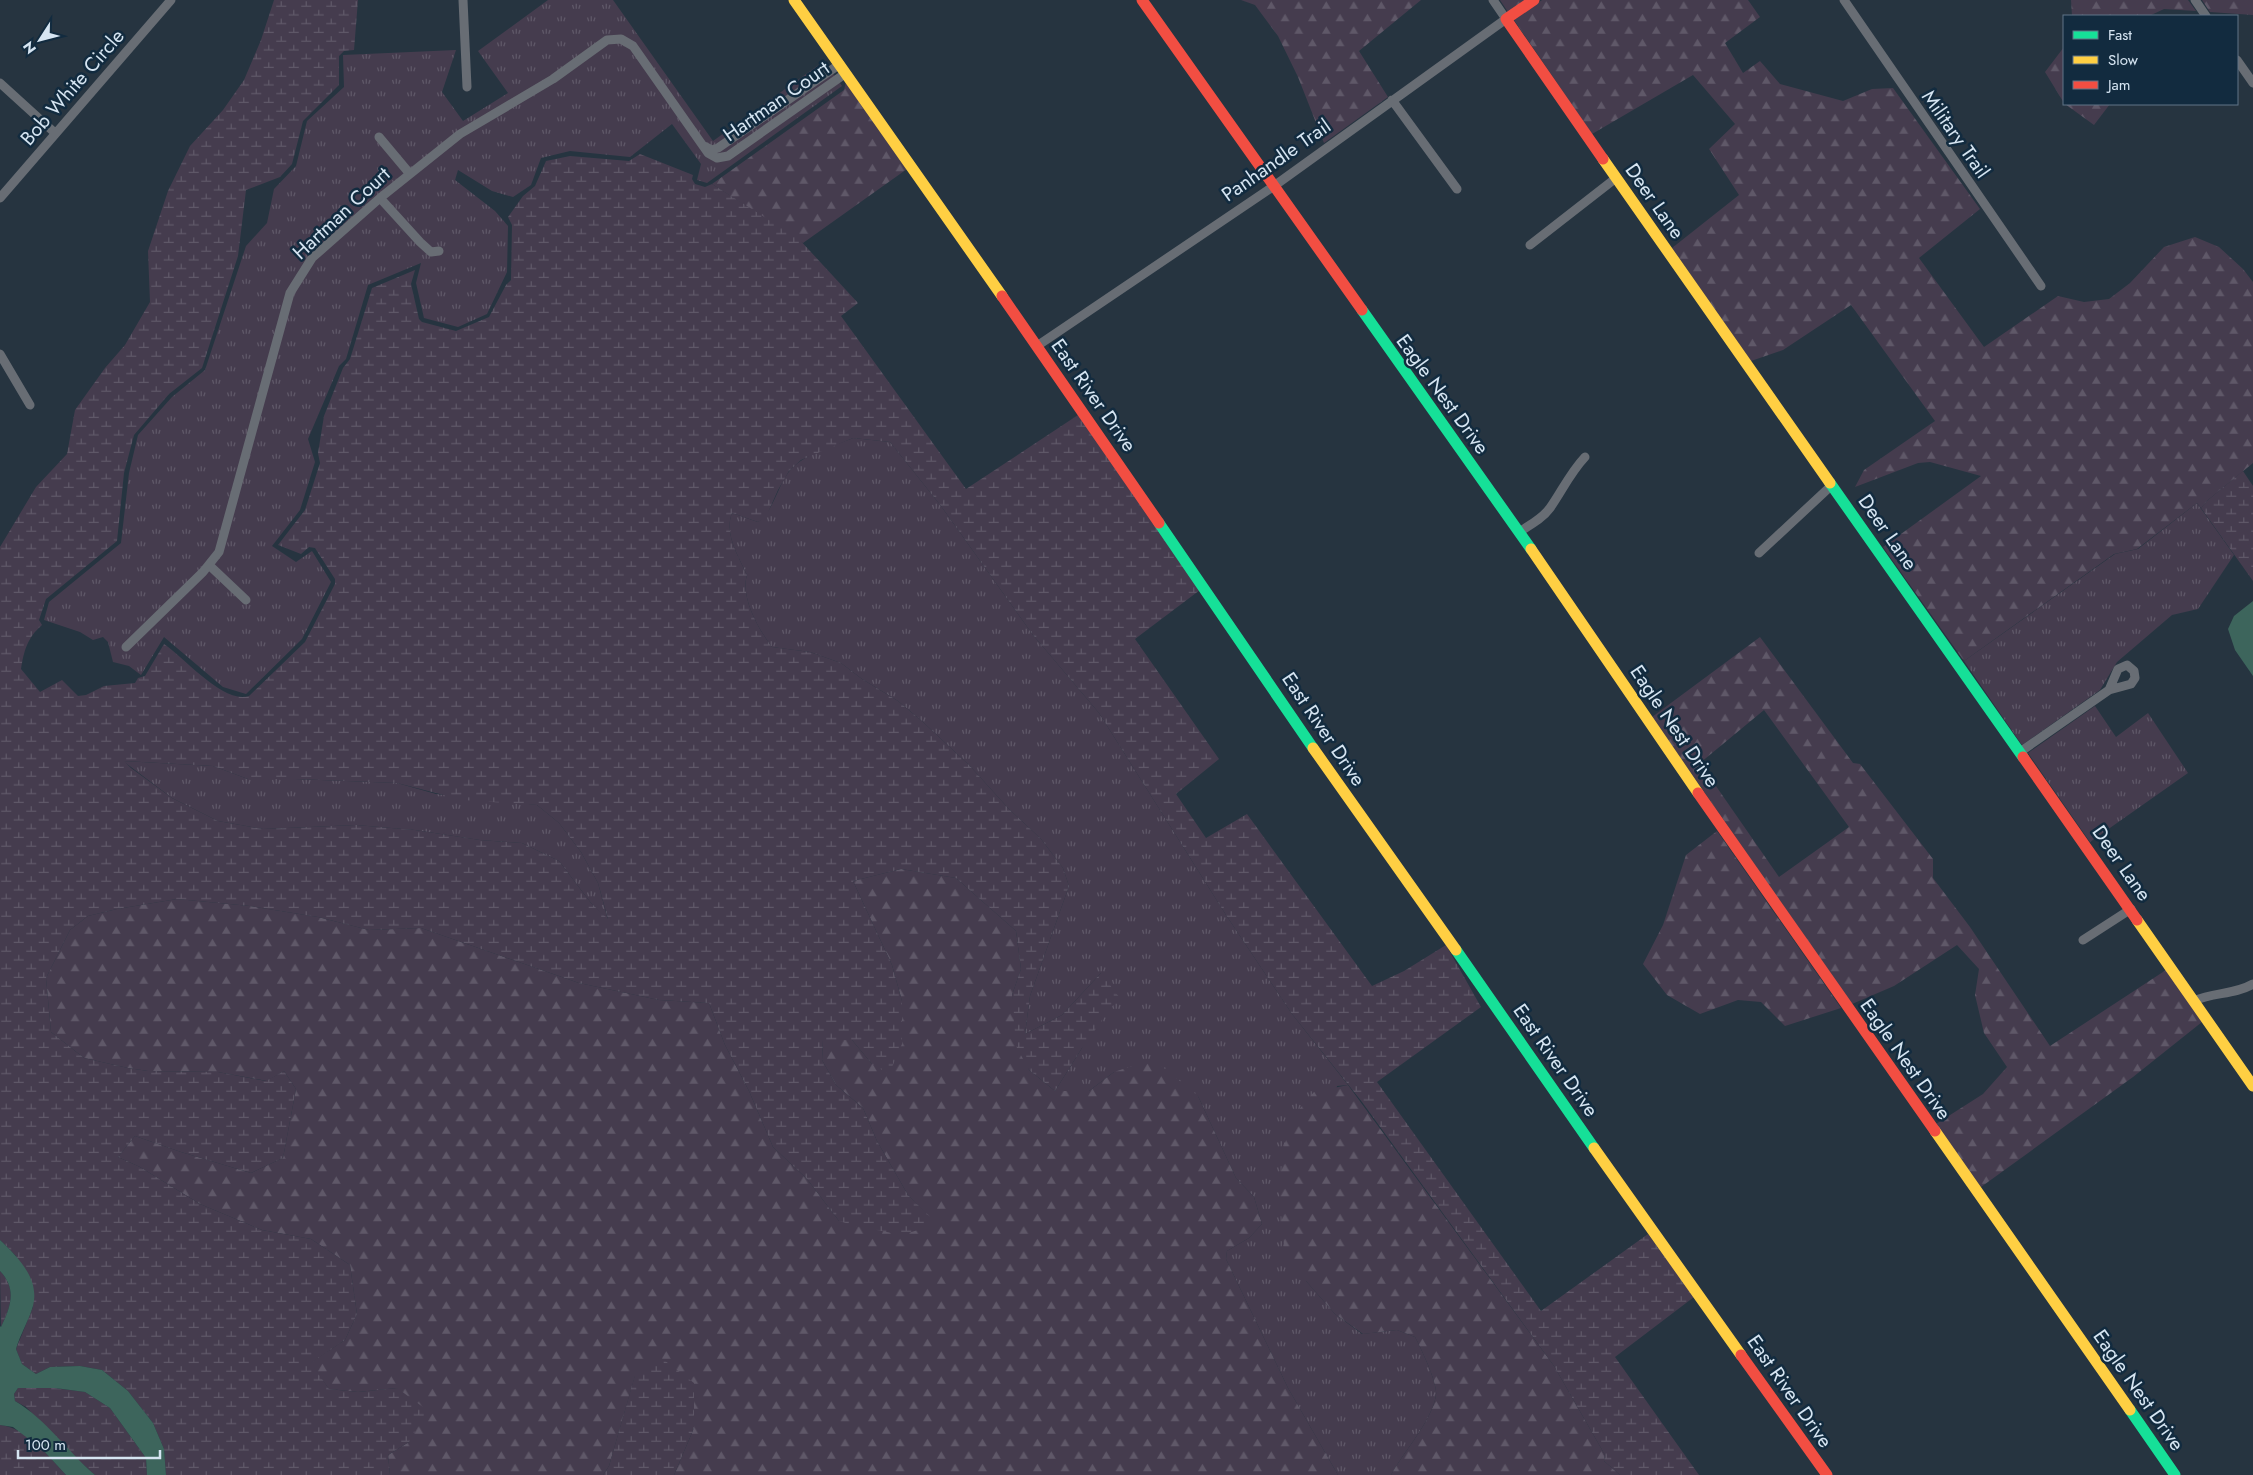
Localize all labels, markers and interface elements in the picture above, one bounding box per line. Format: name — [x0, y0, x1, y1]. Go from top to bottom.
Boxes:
north arrow — [15, 15, 65, 65]
legend — [2063, 15, 2238, 105]
street label: Bob White Circle — [14, 23, 131, 152]
text: Fast — [2108, 24, 2132, 46]
text: N — [18, 37, 41, 58]
text: Slow — [2108, 49, 2139, 71]
street label: Hartman Court — [717, 54, 836, 149]
text: Jam — [2106, 74, 2131, 96]
street label: Military Trail — [1914, 84, 1997, 184]
street label: Panhandle Trail — [1216, 112, 1337, 209]
street label: Deer Lane — [1618, 158, 1691, 245]
street label: Hartman Court — [286, 160, 397, 266]
street label: Eagle Nest Drive — [1389, 328, 1496, 460]
street label: East River Drive — [1044, 333, 1143, 458]
street label: Deer Lane — [1851, 489, 1924, 576]
street label: Eagle Nest Drive — [1623, 659, 1726, 793]
street label: East River Drive — [1275, 666, 1373, 792]
street label: Deer Lane — [2085, 820, 2158, 907]
street label: Eagle Nest Drive — [1853, 993, 1958, 1126]
street label: East River Drive — [1506, 998, 1605, 1123]
street label: Eagle Nest Drive — [2086, 1324, 2191, 1457]
street label: East River Drive — [1740, 1329, 1839, 1454]
scale bar — [18, 1428, 160, 1460]
text: 100 m — [25, 1434, 66, 1456]

